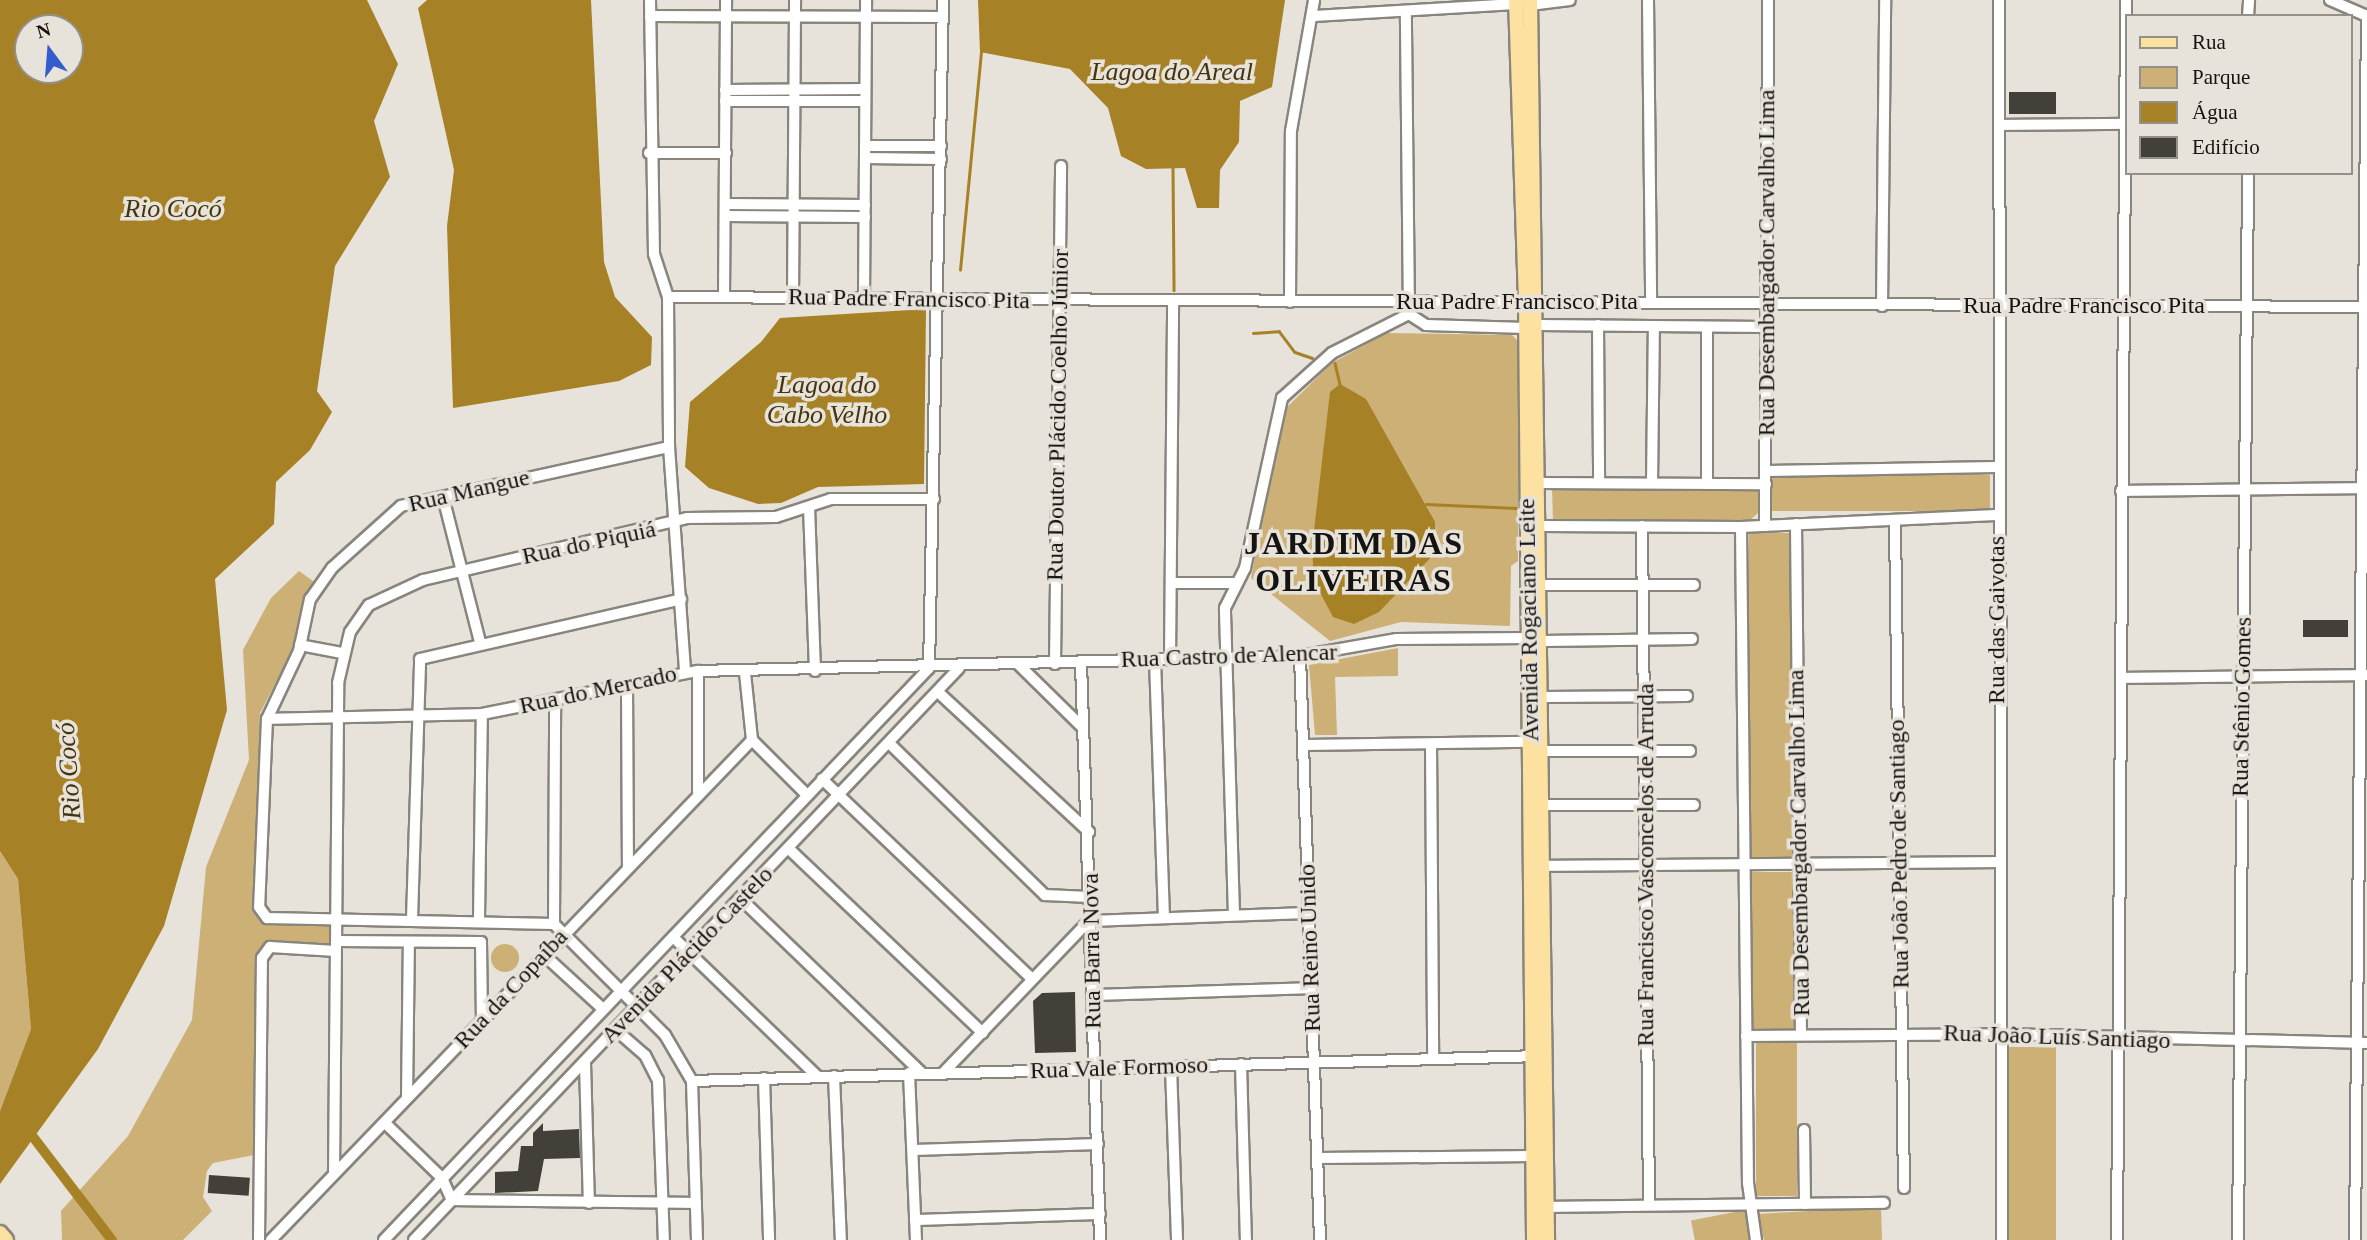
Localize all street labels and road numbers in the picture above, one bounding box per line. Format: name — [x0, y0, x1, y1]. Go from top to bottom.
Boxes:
street label: Rua Desembargador Carvalho Lima — [1753, 90, 1781, 436]
street label: Rua Doutor Plácido Coelho Júnior — [1041, 249, 1075, 581]
street label: Rua Padre Francisco Pita — [788, 282, 1030, 316]
street label: Rua Padre Francisco Pita — [1396, 288, 1638, 316]
street label: Rua Padre Francisco Pita — [1963, 292, 2205, 320]
street label: Rua Mangue — [406, 463, 532, 519]
street label: Avenida Rogaciano Leite — [1512, 498, 1546, 742]
street label: Rua do Piquiá — [519, 515, 659, 571]
street label: Rua das Gaivotas — [1983, 536, 2011, 704]
street label: Rua Stênio Gomes — [2226, 617, 2258, 797]
street label: Rua Castro de Alencar — [1120, 638, 1338, 674]
street label: Rua do Mercado — [517, 659, 679, 721]
street label: Rua Desembargador Carvalho Lima — [1782, 669, 1816, 1017]
street label: Rua Francisco Vasconcelos de Arruda — [1632, 682, 1660, 1048]
street label: Rua João Pedro de Santiago — [1882, 719, 1916, 989]
street label: Avenida Plácido Castelo — [595, 860, 779, 1050]
street label: Rua Reino Unido — [1293, 864, 1327, 1032]
street label: Rua Barra Nova — [1076, 873, 1108, 1029]
street label: Rua da Copaíba — [448, 923, 574, 1055]
street label: Rua João Luís Santiago — [1943, 1019, 2171, 1055]
street label: Rua Vale Formoso — [1029, 1050, 1209, 1086]

